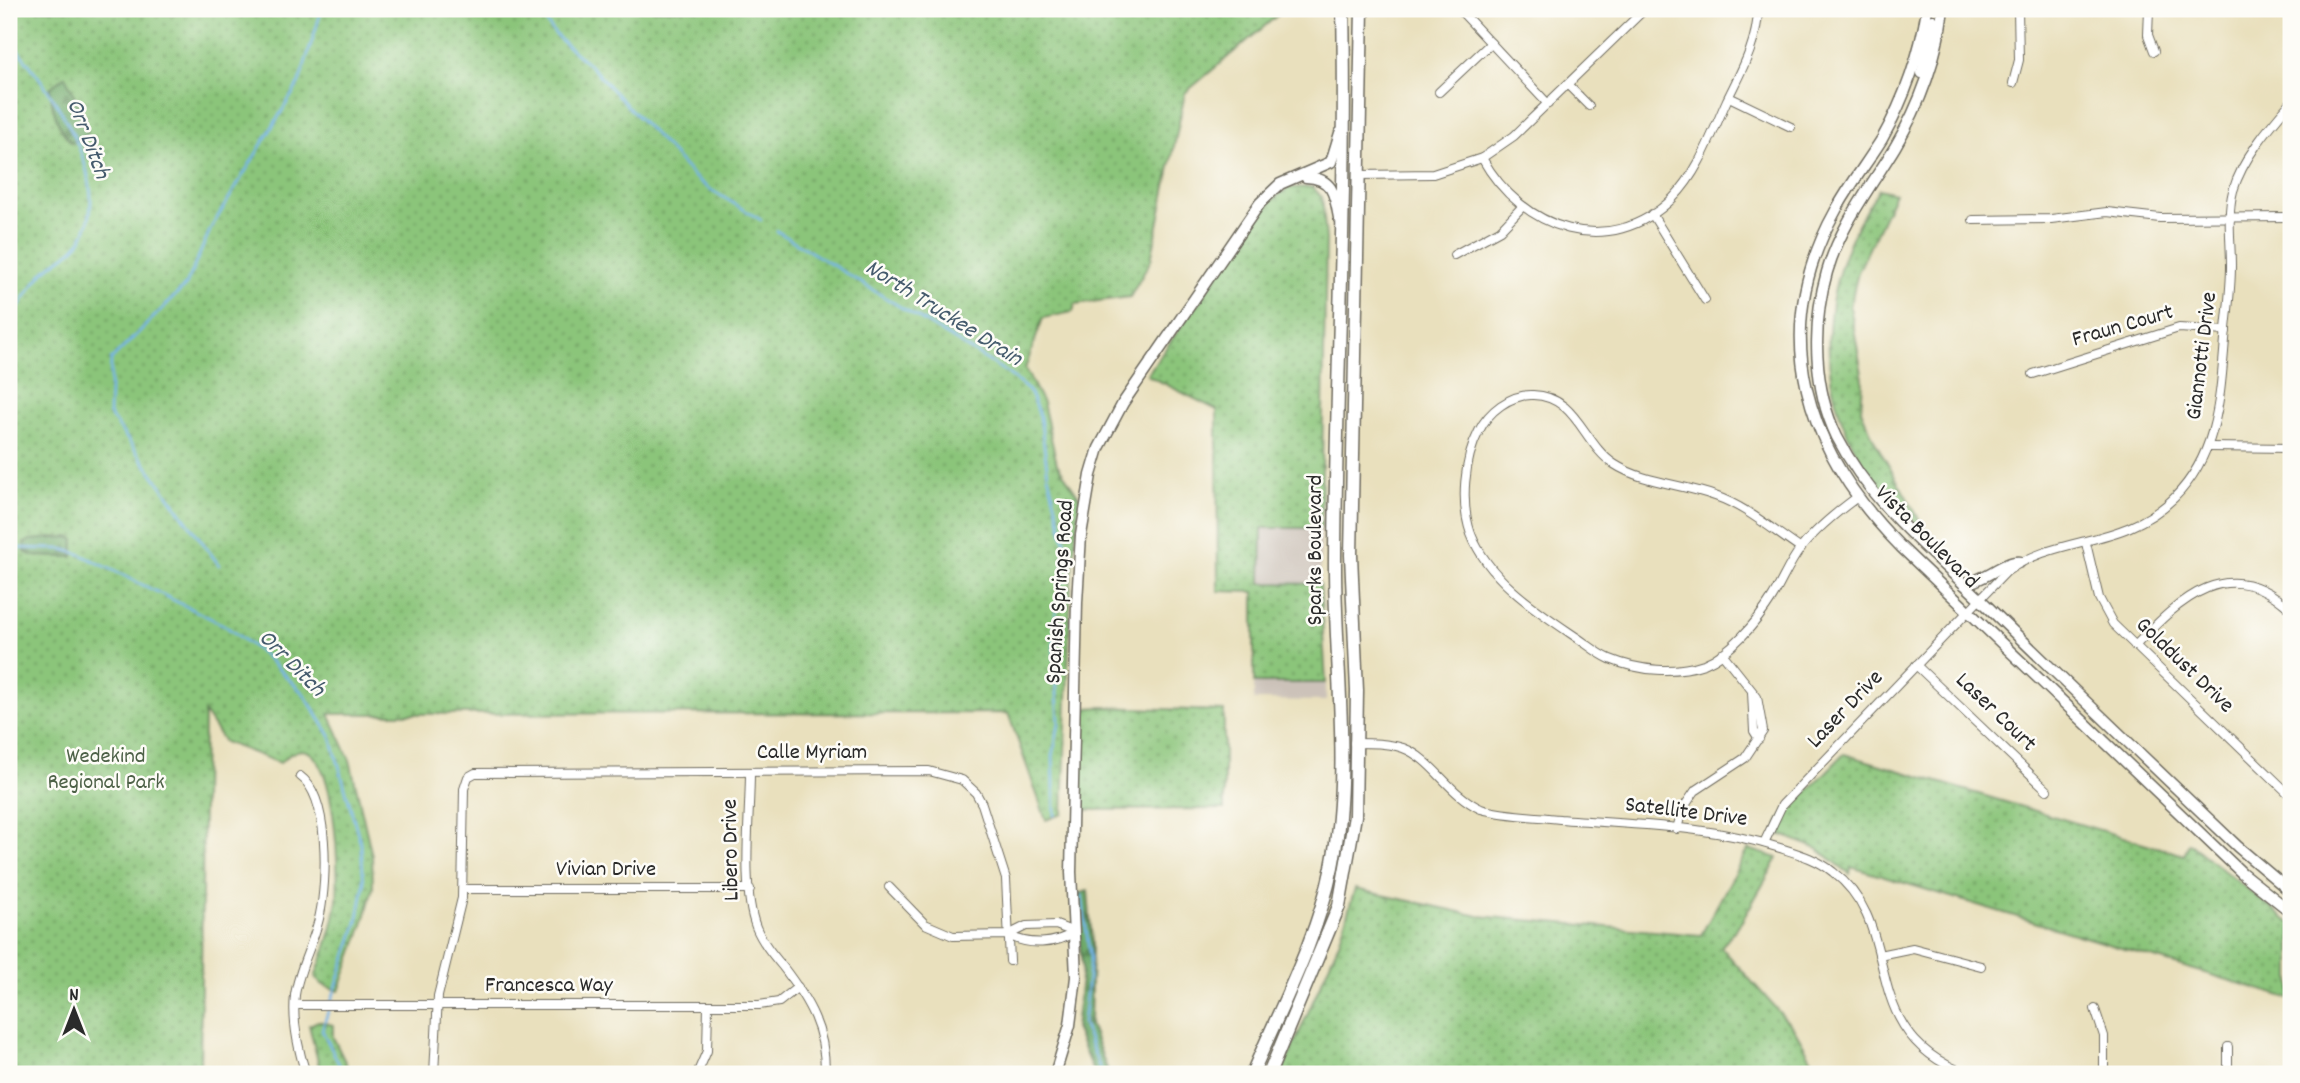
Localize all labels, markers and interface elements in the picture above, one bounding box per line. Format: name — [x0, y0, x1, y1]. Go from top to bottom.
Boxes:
water label: Orr Ditch — [56, 94, 118, 185]
water label: North Truckee Drain — [858, 252, 1029, 377]
street label: Giannotti Drive — [2179, 290, 2227, 422]
street label: Fraun Court — [2069, 297, 2177, 357]
street label: Sparks Boulevard — [1300, 475, 1333, 625]
street label: Vista Boulevard — [1866, 478, 1986, 598]
street label: Spanish Springs Road — [1038, 499, 1084, 685]
street label: Golddust Drive — [2127, 610, 2241, 722]
water label: Orr Ditch — [250, 623, 333, 706]
street label: Laser Drive — [1800, 663, 1892, 757]
street label: Laser Court — [1947, 666, 2043, 760]
street label: Calle Myriam — [757, 737, 867, 770]
park label: Wedekind Regional Park — [47, 741, 165, 800]
street label: Satellite Drive — [1623, 789, 1749, 837]
street label: Libero Drive — [715, 799, 749, 901]
street label: Vivian Drive — [556, 854, 656, 887]
street label: Francesca Way — [485, 970, 614, 1003]
north arrow — [38, 974, 108, 1044]
text: N — [69, 983, 79, 1010]

